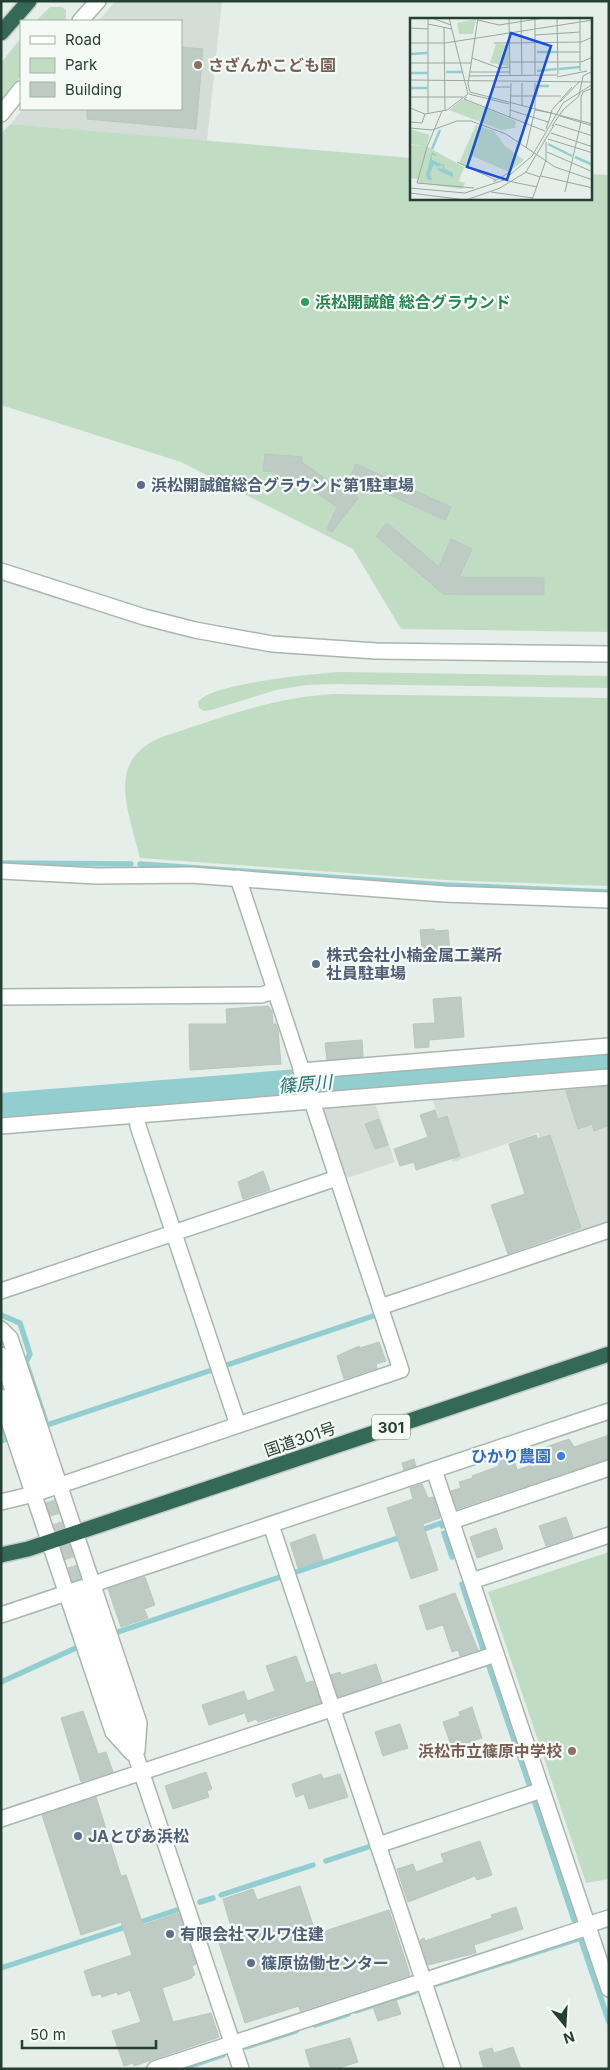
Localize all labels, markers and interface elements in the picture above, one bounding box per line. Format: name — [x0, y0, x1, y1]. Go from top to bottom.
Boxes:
inset map — [410, 18, 592, 200]
legend — [20, 20, 182, 110]
text: Road — [65, 30, 101, 49]
text: Park — [65, 55, 98, 74]
place label: さざんかこども園 — [208, 55, 336, 75]
marker: さざんかこども園 — [192, 59, 204, 71]
text: Building — [65, 80, 122, 99]
place label: 浜松開誠館 総合グラウンド — [315, 292, 511, 312]
marker: 浜松開誠館 総合グラウンド — [299, 296, 311, 308]
place label: 浜松開誠館総合グラウンド第1駐車場 — [151, 475, 414, 495]
marker: 浜松開誠館総合グラウンド第1駐車場 — [135, 479, 147, 491]
place label: 株式会社小楠金属工業所 社員駐車場 — [326, 945, 502, 983]
marker: 株式会社小楠金属工業所 社員駐車場 — [310, 958, 322, 970]
water label: 篠原川 — [277, 1071, 335, 1097]
road number: 301 — [372, 1414, 410, 1440]
street label: 国道301号 — [262, 1417, 338, 1461]
place label: ひかり農園 — [471, 1446, 551, 1466]
marker: ひかり農園 — [555, 1450, 567, 1462]
place label: 浜松市立篠原中学校 — [418, 1741, 562, 1761]
marker: 浜松市立篠原中学校 — [566, 1745, 578, 1757]
place label: JAとぴあ浜松 — [88, 1826, 189, 1846]
marker: JAとぴあ浜松 — [72, 1830, 84, 1842]
place label: 有限会社マルワ住建 — [180, 1924, 324, 1944]
marker: 有限会社マルワ住建 — [164, 1928, 176, 1940]
place label: 篠原協働センター — [261, 1953, 389, 1973]
marker: 篠原協働センター — [245, 1957, 257, 1969]
north arrow — [540, 2000, 590, 2050]
scale bar — [22, 2018, 156, 2050]
text: 50 m — [30, 2025, 66, 2044]
text: N — [561, 2028, 577, 2048]

